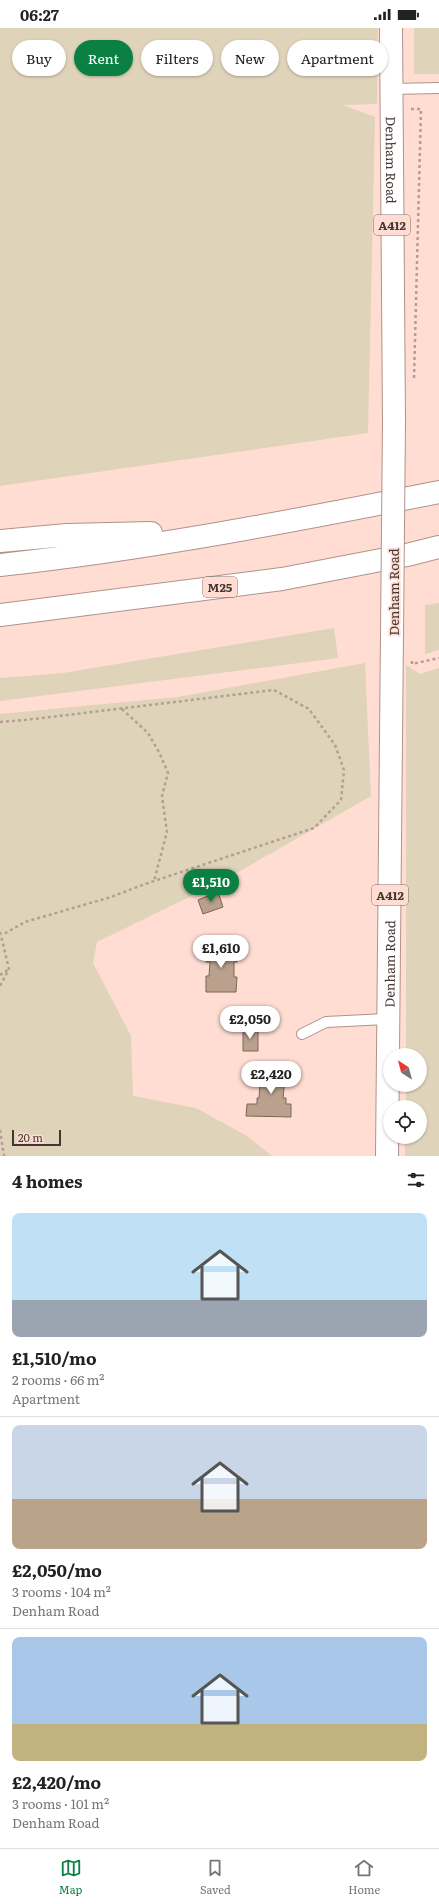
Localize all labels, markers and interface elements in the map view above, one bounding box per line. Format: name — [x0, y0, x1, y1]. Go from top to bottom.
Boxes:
text: 06:27 — [20, 3, 59, 26]
chip: Buy — [12, 40, 66, 76]
chip: Rent — [74, 40, 133, 76]
chip: Filters — [141, 40, 213, 76]
chip: New — [221, 40, 279, 76]
chip: Apartment — [287, 40, 388, 76]
street label: Denham Road — [382, 116, 402, 204]
road number: A412 — [374, 215, 410, 235]
street label: Denham Road — [384, 548, 403, 636]
road number: M25 — [203, 577, 237, 597]
pin: £1,510 — [178, 869, 244, 903]
text: £1,510 — [192, 872, 230, 891]
road number: A412 — [372, 885, 408, 905]
street label: Denham Road — [379, 920, 399, 1008]
pin: £1,610 — [188, 935, 254, 969]
text: £1,610 — [202, 938, 240, 957]
pin: £2,050 — [217, 1006, 283, 1040]
text: £2,050 — [229, 1009, 271, 1028]
north arrow — [383, 1048, 427, 1092]
map controls — [383, 1048, 427, 1144]
pin: £2,420 — [238, 1061, 304, 1095]
text: £2,420 — [250, 1064, 292, 1083]
button: locate — [383, 1100, 427, 1144]
scale bar — [12, 1128, 61, 1147]
text: 20 m — [18, 1129, 43, 1145]
text: 4 homes — [12, 1168, 83, 1193]
icon: filters — [405, 1169, 427, 1191]
icon: home — [184, 1239, 256, 1311]
text: £1,510/mo — [12, 1345, 97, 1370]
text: 2 rooms · 66 m² — [12, 1370, 105, 1389]
text: Apartment — [12, 1389, 80, 1408]
icon: home — [184, 1451, 256, 1523]
text: £2,050/mo — [12, 1557, 102, 1582]
text: 3 rooms · 104 m² — [12, 1582, 111, 1601]
text: Denham Road — [12, 1601, 99, 1620]
icon: home — [184, 1663, 256, 1735]
text: £2,420/mo — [12, 1769, 101, 1794]
text: 3 rooms · 101 m² — [12, 1794, 109, 1813]
text: Denham Road — [12, 1813, 99, 1832]
tab: Map — [59, 1857, 82, 1897]
tab: Saved — [200, 1857, 231, 1897]
tab: Home — [348, 1857, 380, 1897]

